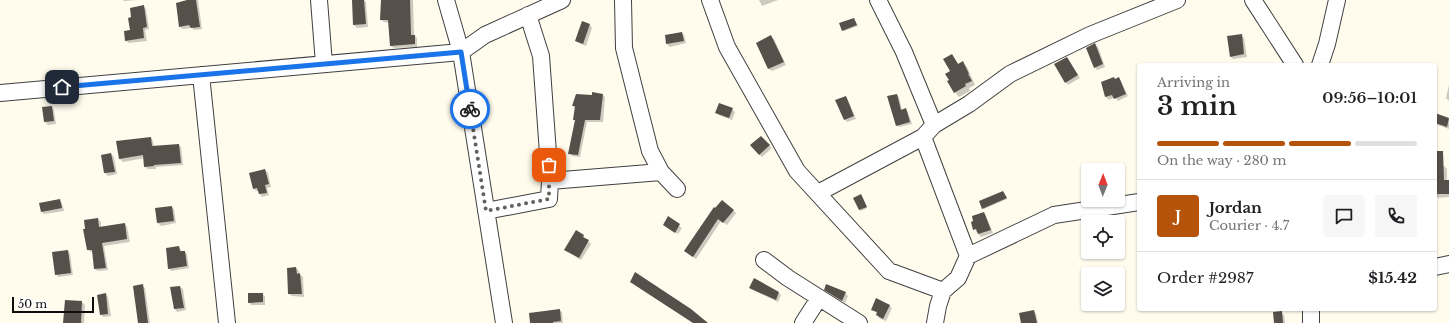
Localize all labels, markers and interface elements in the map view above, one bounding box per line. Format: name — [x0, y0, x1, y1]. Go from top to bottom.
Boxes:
pin — [45, 70, 79, 104]
text: Arriving in — [1157, 74, 1230, 91]
icon: home — [51, 76, 73, 98]
text: 09:56–10:01 — [1322, 88, 1417, 107]
courier — [450, 89, 490, 129]
text: 3 min — [1157, 90, 1237, 122]
icon: bike — [459, 98, 481, 120]
pin — [532, 148, 566, 182]
text: On the way · 280 m — [1157, 152, 1286, 169]
icon: bag — [538, 154, 560, 176]
north arrow — [1081, 163, 1125, 207]
map controls — [1081, 163, 1125, 311]
button: chat — [1323, 195, 1365, 237]
button: phone — [1375, 195, 1417, 237]
text: Jordan — [1209, 198, 1262, 217]
text: J — [1175, 206, 1181, 225]
button: locate — [1081, 215, 1125, 259]
text: Courier · 4.7 — [1209, 217, 1289, 234]
button: layers — [1081, 267, 1125, 311]
text: Order #2987 — [1157, 268, 1253, 287]
text: $15.42 — [1368, 268, 1417, 287]
scale bar — [12, 295, 94, 314]
text: 50 m — [18, 297, 47, 311]

